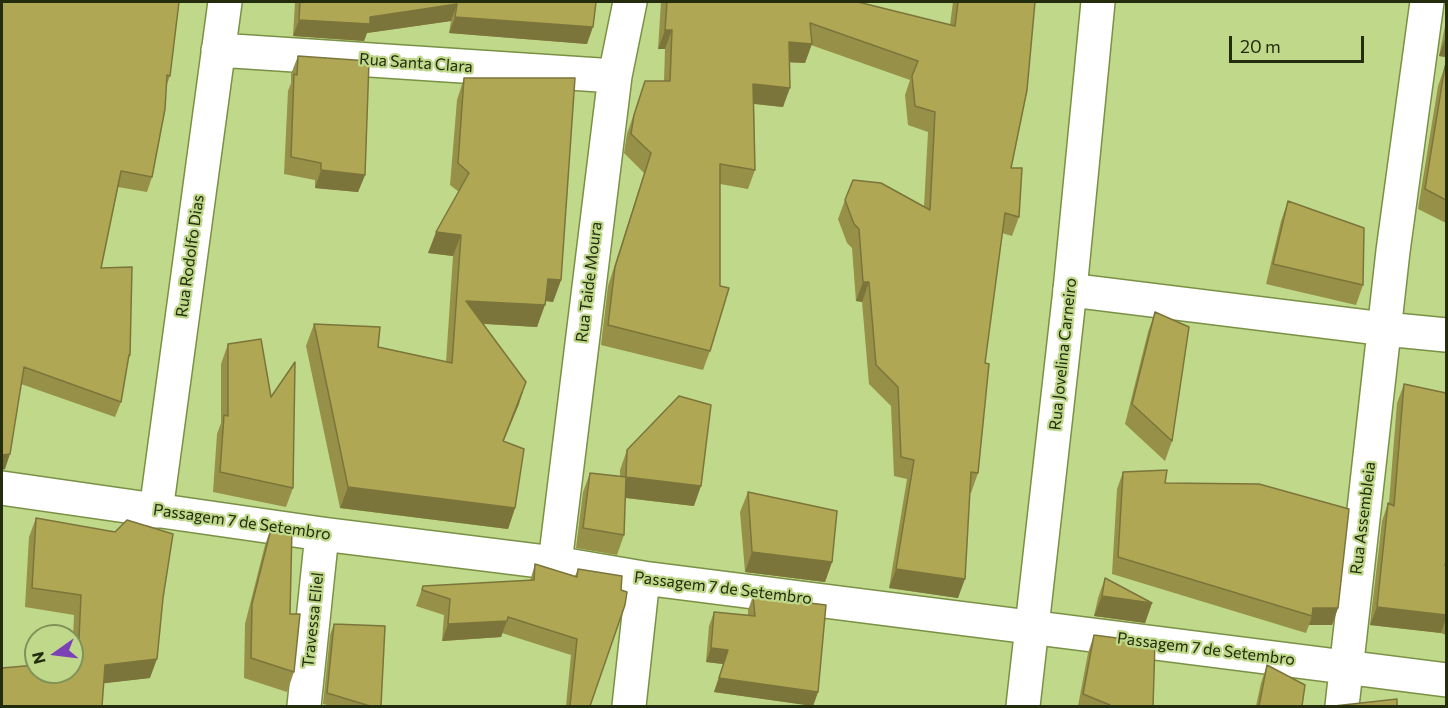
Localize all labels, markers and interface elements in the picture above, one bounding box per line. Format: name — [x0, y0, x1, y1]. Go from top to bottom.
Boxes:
scale bar — [1232, 24, 1367, 62]
text: 20 m — [1240, 35, 1281, 57]
street label: Rua Santa Clara — [359, 49, 473, 77]
street label: Rua Rodolfo Dias — [172, 193, 208, 319]
street label: Rua Taide Moura — [572, 221, 606, 343]
street label: Rua Jovelina Carneiro — [1045, 277, 1081, 431]
street label: Rua Assembleia — [1347, 461, 1379, 575]
street label: Passagem 7 de Setembro — [152, 500, 332, 544]
street label: Passagem 7 de Setembro — [633, 568, 813, 608]
street label: Travessa Eliel — [298, 571, 328, 669]
north arrow — [24, 624, 84, 684]
street label: Passagem 7 de Setembro — [1116, 629, 1296, 669]
text: N — [27, 650, 49, 666]

